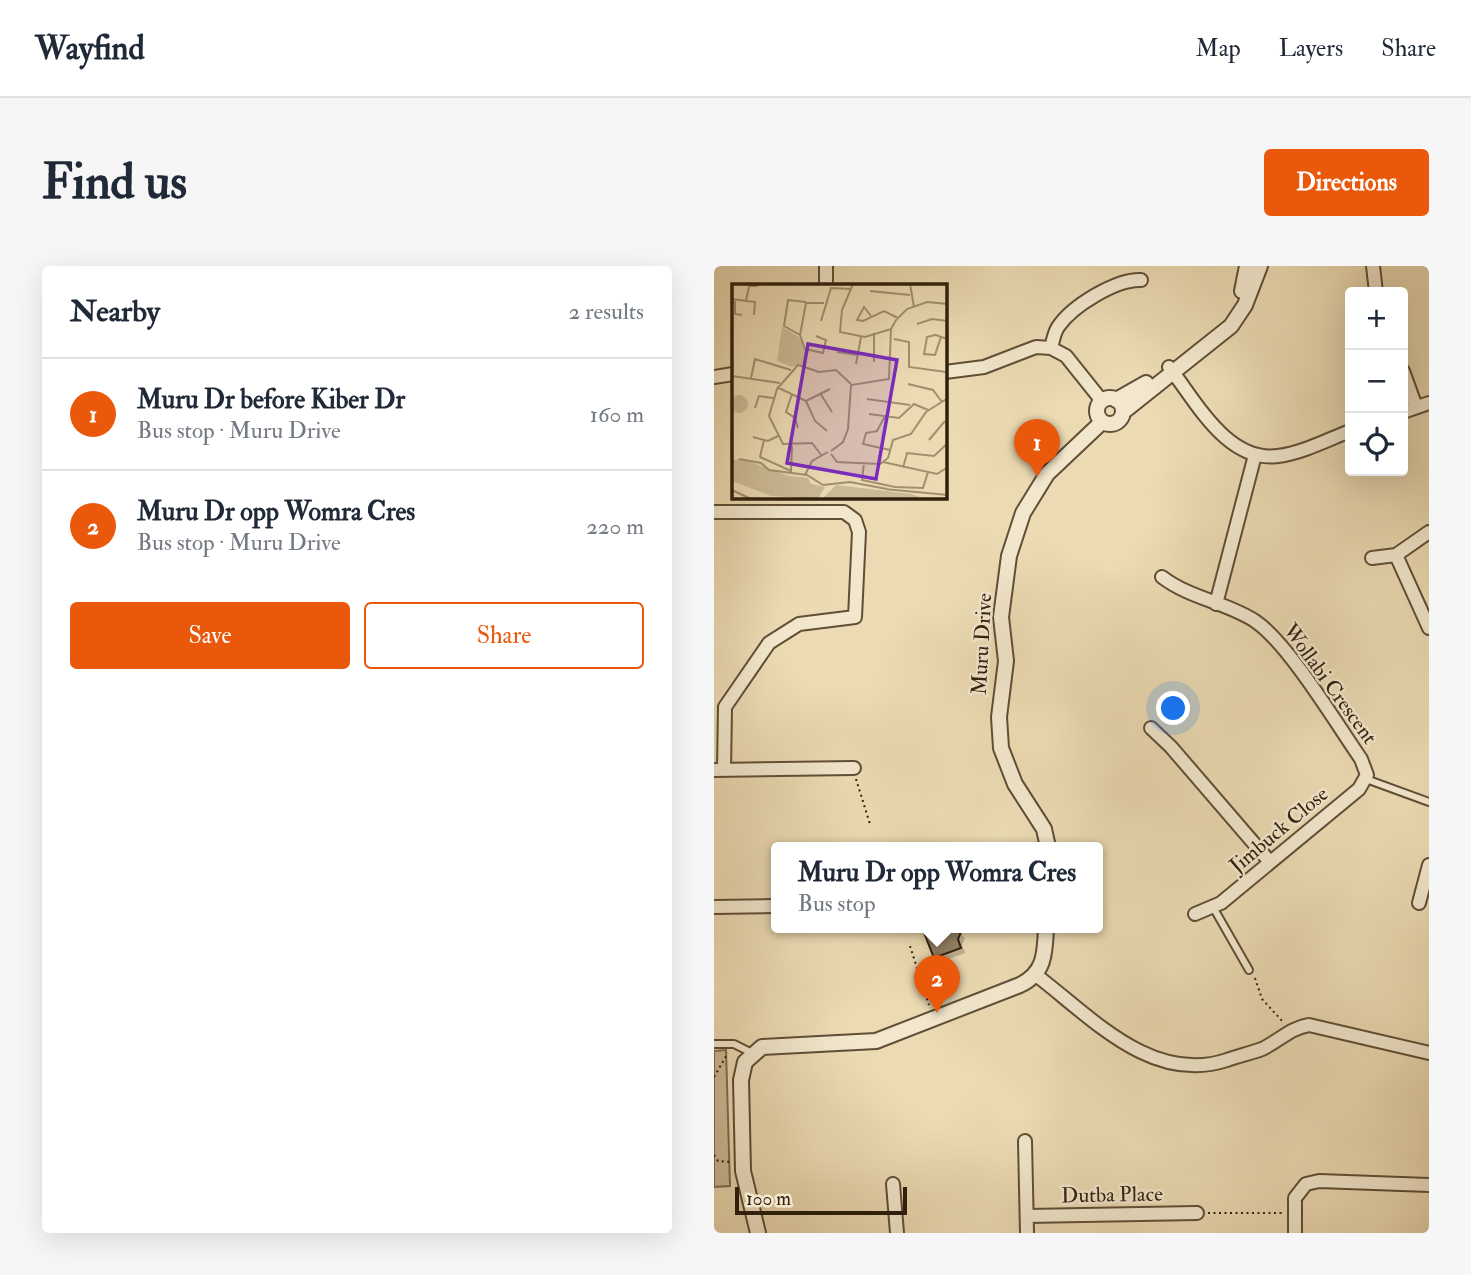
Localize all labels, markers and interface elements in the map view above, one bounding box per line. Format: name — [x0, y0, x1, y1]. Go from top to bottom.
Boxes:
text: Wayfind — [35, 28, 145, 69]
text: Map — [1196, 33, 1241, 64]
text: Layers — [1279, 33, 1343, 64]
text: Share — [1381, 33, 1436, 64]
button: Directions — [1264, 149, 1429, 216]
text: Find us — [42, 152, 187, 213]
inset map — [732, 284, 947, 499]
map controls — [1345, 287, 1408, 476]
button: + — [1345, 287, 1408, 350]
text: Nearby — [70, 293, 160, 330]
text: 2 results — [569, 297, 644, 326]
button: − — [1345, 350, 1408, 413]
text: Muru Dr before Kiber Dr — [137, 384, 405, 416]
text: 1 — [89, 400, 97, 429]
text: 160 m — [590, 400, 644, 429]
button: locate — [1345, 413, 1408, 476]
text: Bus stop · Muru Drive — [137, 416, 341, 445]
pin: 1 — [1014, 419, 1060, 477]
text: Muru Dr opp Womra Cres — [137, 496, 415, 528]
text: 2 — [87, 512, 99, 541]
text: 220 m — [586, 512, 644, 541]
text: Bus stop · Muru Drive — [137, 528, 341, 557]
street label: Muru Drive — [966, 592, 998, 696]
button: Save — [70, 602, 350, 669]
button: Share — [364, 602, 644, 669]
street label: Wollabi Crescent — [1277, 617, 1383, 750]
your location — [1156, 691, 1190, 725]
street label: Jimbuck Close — [1223, 781, 1334, 880]
popup — [771, 842, 1103, 933]
text: Muru Dr opp Womra Cres — [798, 857, 1076, 889]
text: Bus stop — [798, 889, 876, 918]
pin: 2 — [914, 955, 960, 1013]
street label: Dutba Place — [1061, 1181, 1163, 1209]
scale bar — [735, 1184, 906, 1216]
text: 100 m — [746, 1187, 791, 1211]

